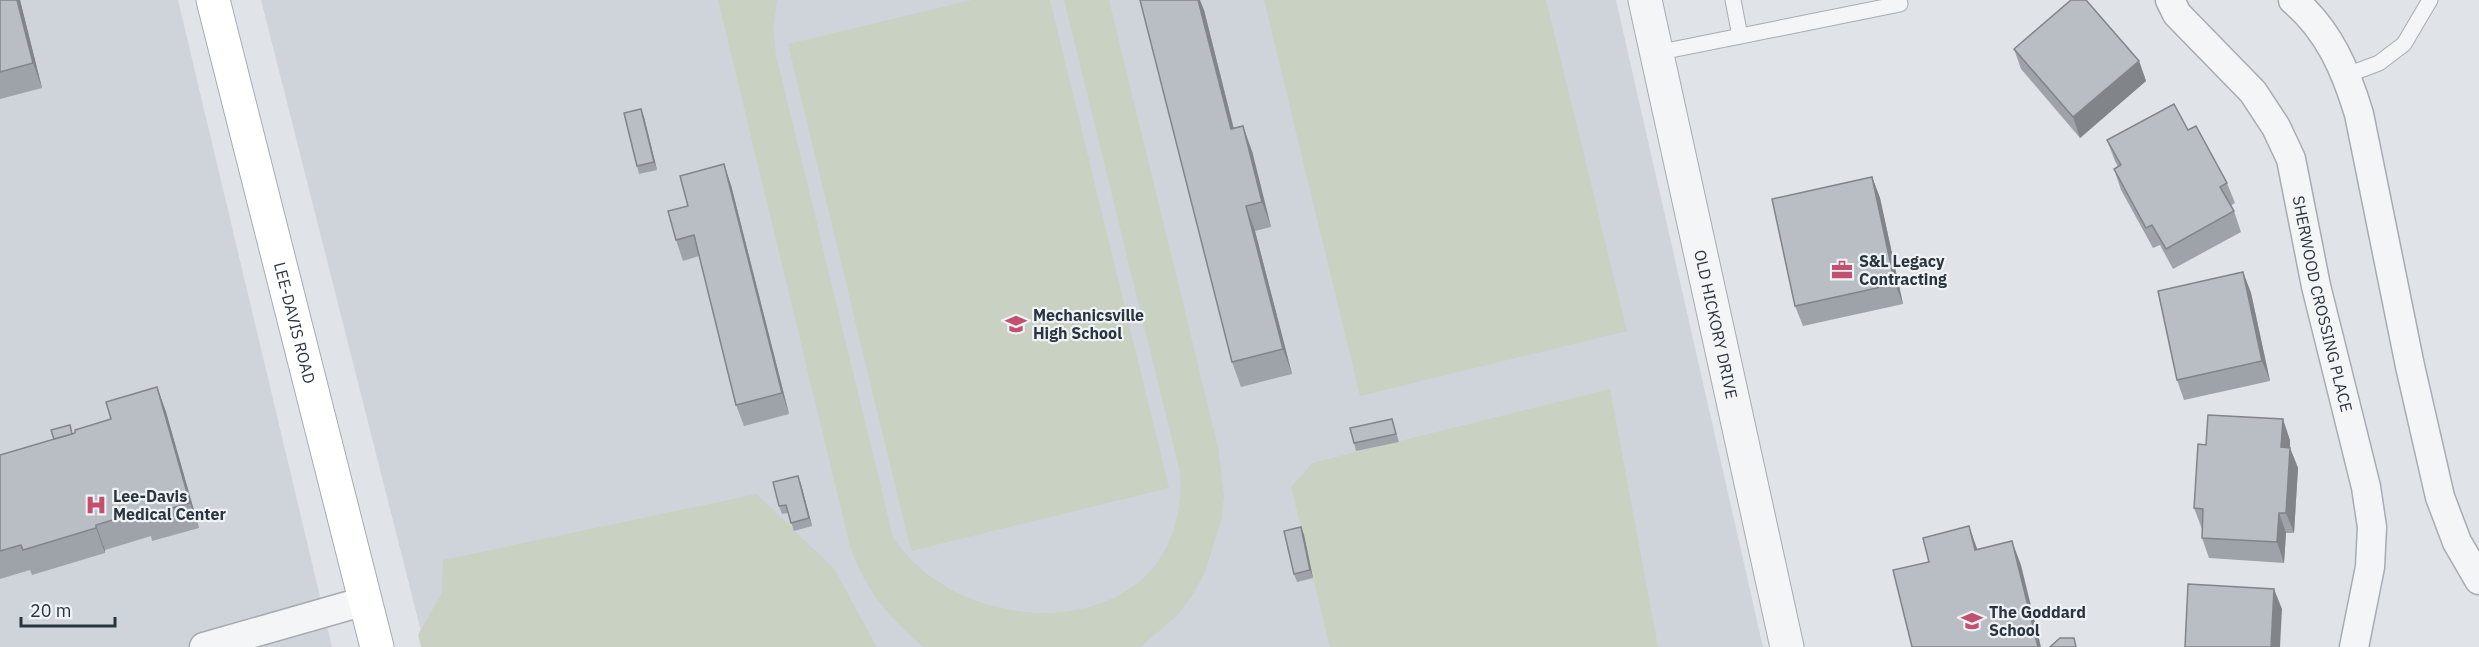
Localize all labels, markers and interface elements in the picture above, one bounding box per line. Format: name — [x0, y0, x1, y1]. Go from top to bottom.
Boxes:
street label: SHERWOOD CROSSING PLACE — [2288, 194, 2357, 414]
street label: OLD HICKORY DRIVE — [1690, 248, 1742, 401]
place label: S&L Legacy Contracting — [1859, 251, 1947, 289]
office icon: S&L Legacy Contracting — [1830, 258, 1854, 282]
street label: LEE-DAVIS ROAD — [270, 260, 320, 386]
place label: Mechanicsville High School — [1033, 305, 1144, 343]
school or university icon: Mechanicsville High School — [1004, 312, 1028, 336]
place label: Lee-Davis Medical Center — [113, 486, 226, 524]
hospital icon: Lee-Davis Medical Center — [84, 493, 108, 517]
scale bar — [21, 590, 116, 628]
text: 20 m — [30, 599, 72, 622]
place label: The Goddard School — [1989, 602, 2086, 640]
school or university icon: The Goddard School — [1960, 609, 1984, 633]

